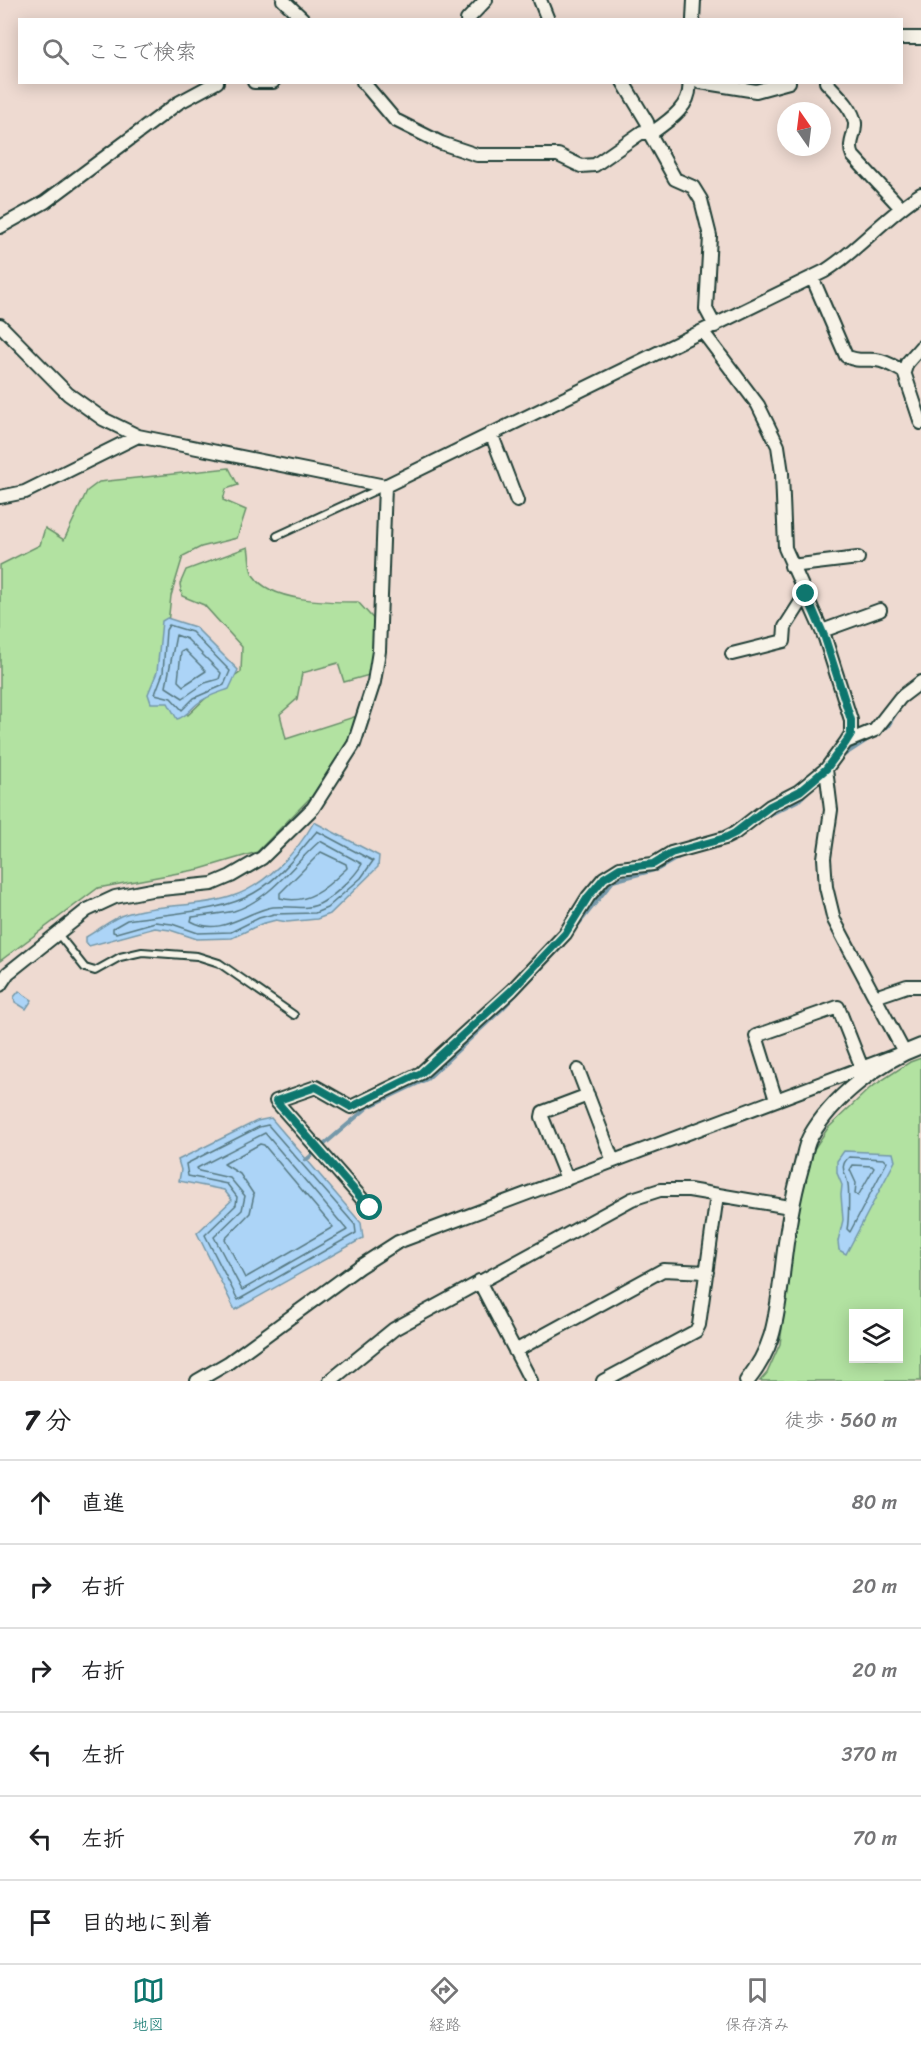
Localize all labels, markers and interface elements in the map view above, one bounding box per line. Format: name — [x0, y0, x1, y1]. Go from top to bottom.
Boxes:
search box — [18, 18, 903, 84]
text: ここで検索 — [87, 32, 197, 71]
icon: search — [39, 35, 72, 68]
north arrow — [777, 102, 831, 156]
route end — [792, 580, 818, 606]
route start — [356, 1194, 382, 1220]
map controls — [849, 1309, 903, 1363]
button: layers — [849, 1309, 903, 1363]
text: 7 分 — [24, 1397, 72, 1443]
text: 徒歩 · 560 m — [784, 1403, 897, 1438]
text: 直進 — [81, 1483, 125, 1522]
text: 80 m — [852, 1485, 897, 1520]
icon: ahead — [24, 1486, 57, 1519]
text: 右折 — [81, 1567, 125, 1606]
text: 20 m — [852, 1569, 897, 1604]
icon: right — [24, 1570, 57, 1603]
text: 右折 — [81, 1651, 125, 1690]
text: 20 m — [852, 1653, 897, 1688]
icon: right — [24, 1654, 57, 1687]
text: 左折 — [81, 1735, 125, 1774]
text: 370 m — [841, 1737, 897, 1772]
icon: left — [24, 1738, 57, 1771]
text: 左折 — [81, 1819, 125, 1858]
text: 70 m — [852, 1821, 897, 1856]
icon: left — [24, 1822, 57, 1855]
text: 目的地に到着 — [81, 1903, 213, 1942]
icon: arrive — [24, 1906, 57, 1939]
tab: 地図 — [132, 1974, 165, 2039]
tab: 経路 — [428, 1974, 461, 2039]
tab: 保存済み — [725, 1974, 789, 2039]

